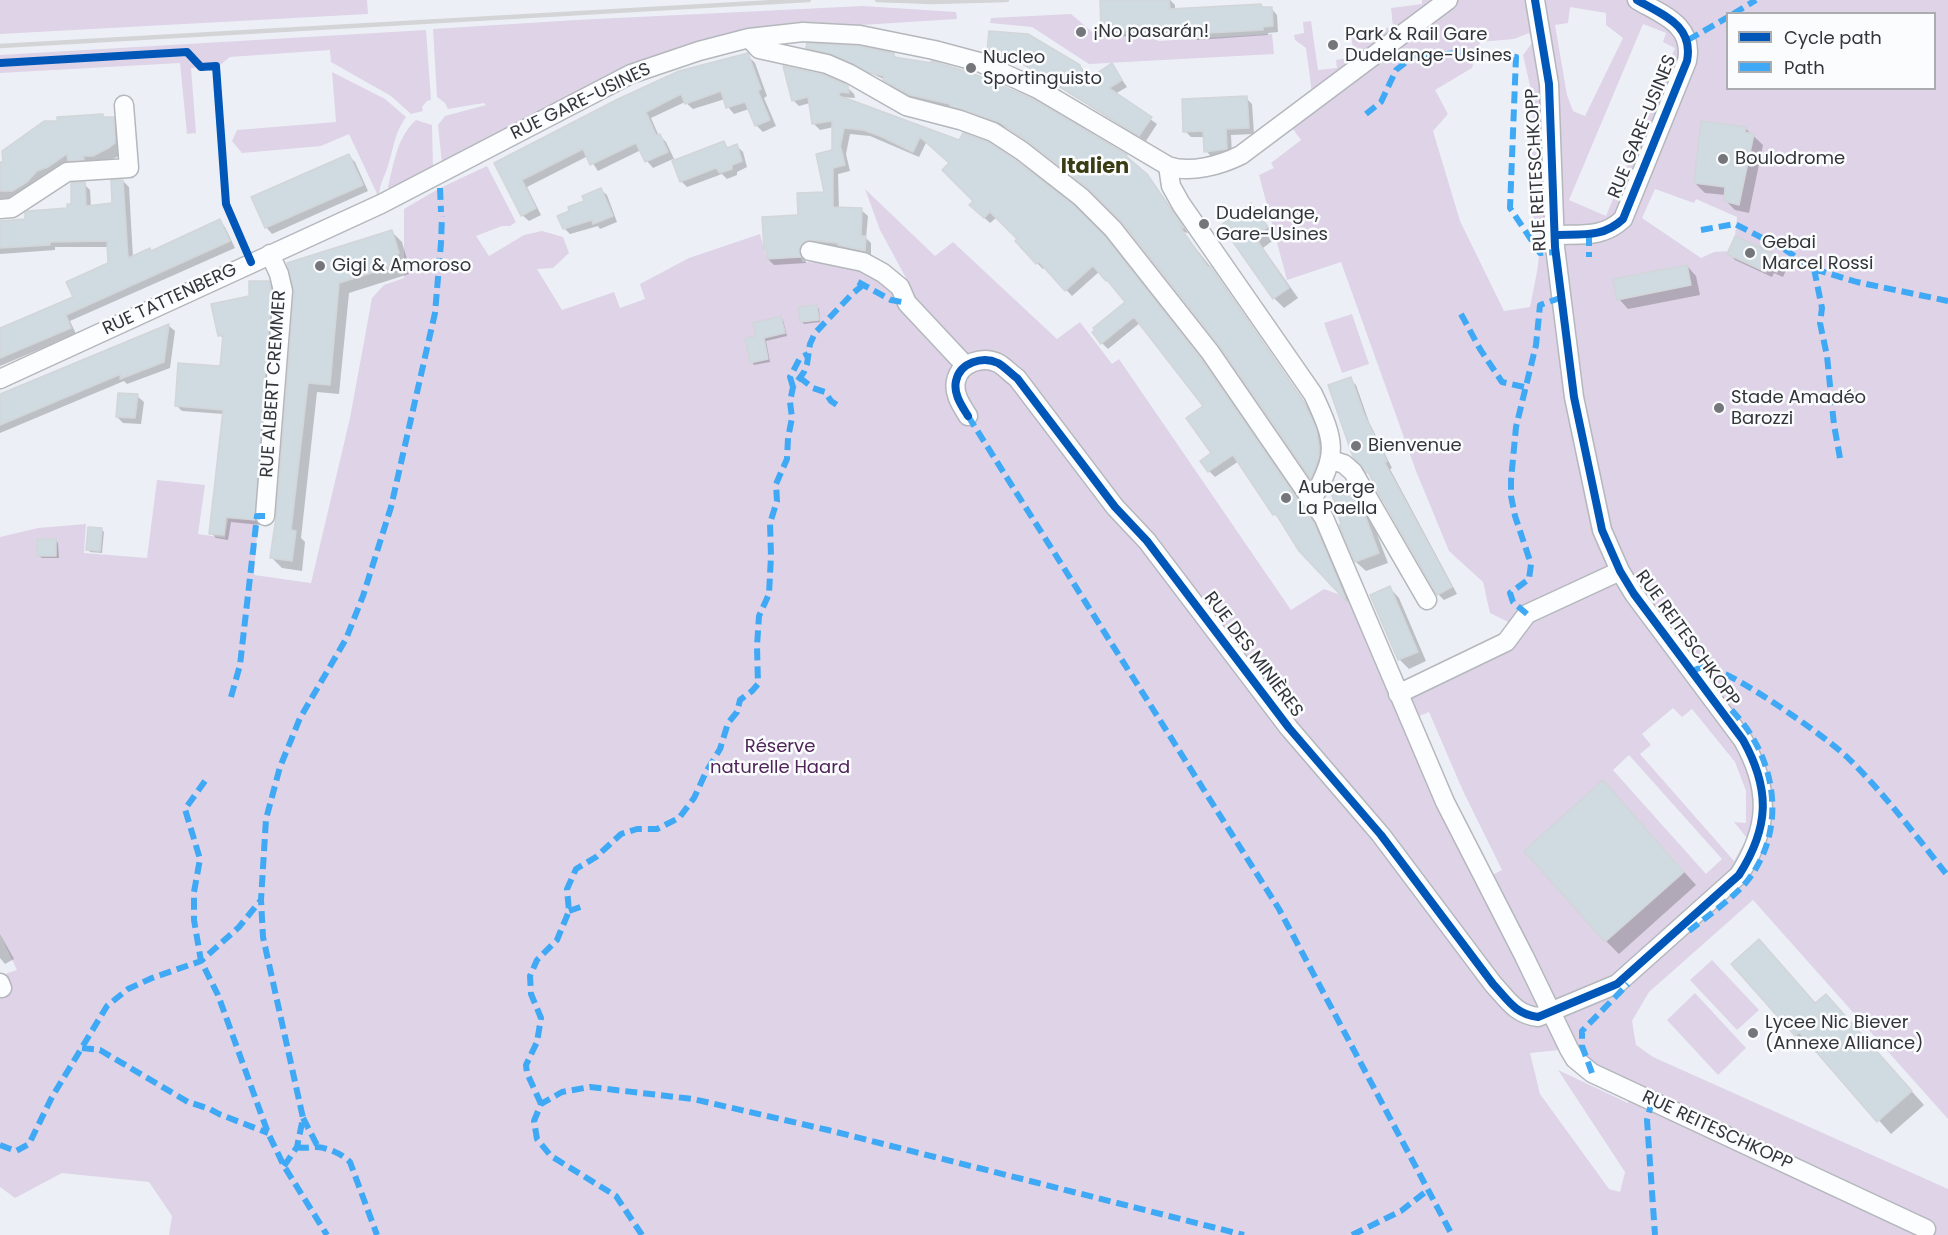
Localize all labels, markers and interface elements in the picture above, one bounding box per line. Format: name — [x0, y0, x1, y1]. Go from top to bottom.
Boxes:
legend — [1726, 12, 1936, 90]
place label: ¡No pasarán! — [1093, 21, 1209, 43]
place label: Park & Rail Gare Dudelange-Usines — [1345, 24, 1512, 66]
marker: ¡No pasarán! — [1074, 25, 1088, 39]
text: Cycle path — [1784, 25, 1882, 50]
marker: Park & Rail Gare Dudelange-Usines — [1326, 38, 1340, 52]
place label: Nucleo Sportinguisto — [983, 47, 1102, 90]
street label: RUE GARE-USINES — [1604, 52, 1682, 202]
text: Path — [1784, 55, 1825, 80]
street label: RUE GARE-USINES — [508, 59, 654, 145]
marker: Nucleo Sportinguisto — [964, 61, 978, 75]
street label: RUE REITESCHKOPP — [1522, 88, 1552, 252]
place label: Boulodrome — [1735, 148, 1845, 170]
marker: Boulodrome — [1716, 152, 1730, 166]
district label: Italien — [1061, 155, 1129, 181]
place label: Dudelange, Gare-Usines — [1216, 203, 1328, 246]
marker: Dudelange, Gare-Usines — [1197, 217, 1211, 231]
place label: Gebai Marcel Rossi — [1762, 232, 1873, 274]
marker: Gebai Marcel Rossi — [1743, 246, 1757, 260]
place label: Gigi & Amoroso — [332, 255, 471, 277]
street label: RUE TATTENBERG — [99, 259, 241, 341]
marker: Gigi & Amoroso — [313, 259, 327, 273]
street label: RUE ALBERT CREMMER — [257, 289, 291, 479]
place label: Stade Amadéo Barozzi — [1731, 387, 1866, 430]
marker: Stade Amadéo Barozzi — [1712, 401, 1726, 415]
place label: Bienvenue — [1368, 435, 1462, 457]
marker: Bienvenue — [1349, 439, 1363, 453]
place label: Auberge La Paella — [1298, 477, 1378, 520]
marker: Auberge La Paella — [1279, 491, 1293, 505]
street label: RUE REITESCHKOPP — [1630, 567, 1744, 711]
street label: RUE DES MINIÈRES — [1199, 588, 1307, 722]
park label: Réserve naturelle Haard — [710, 736, 850, 778]
place label: Lycee Nic Biever (Annexe Alliance) — [1765, 1012, 1923, 1054]
marker: Lycee Nic Biever (Annexe Alliance) — [1746, 1026, 1760, 1040]
street label: RUE REITESCHKOPP — [1638, 1087, 1796, 1175]

